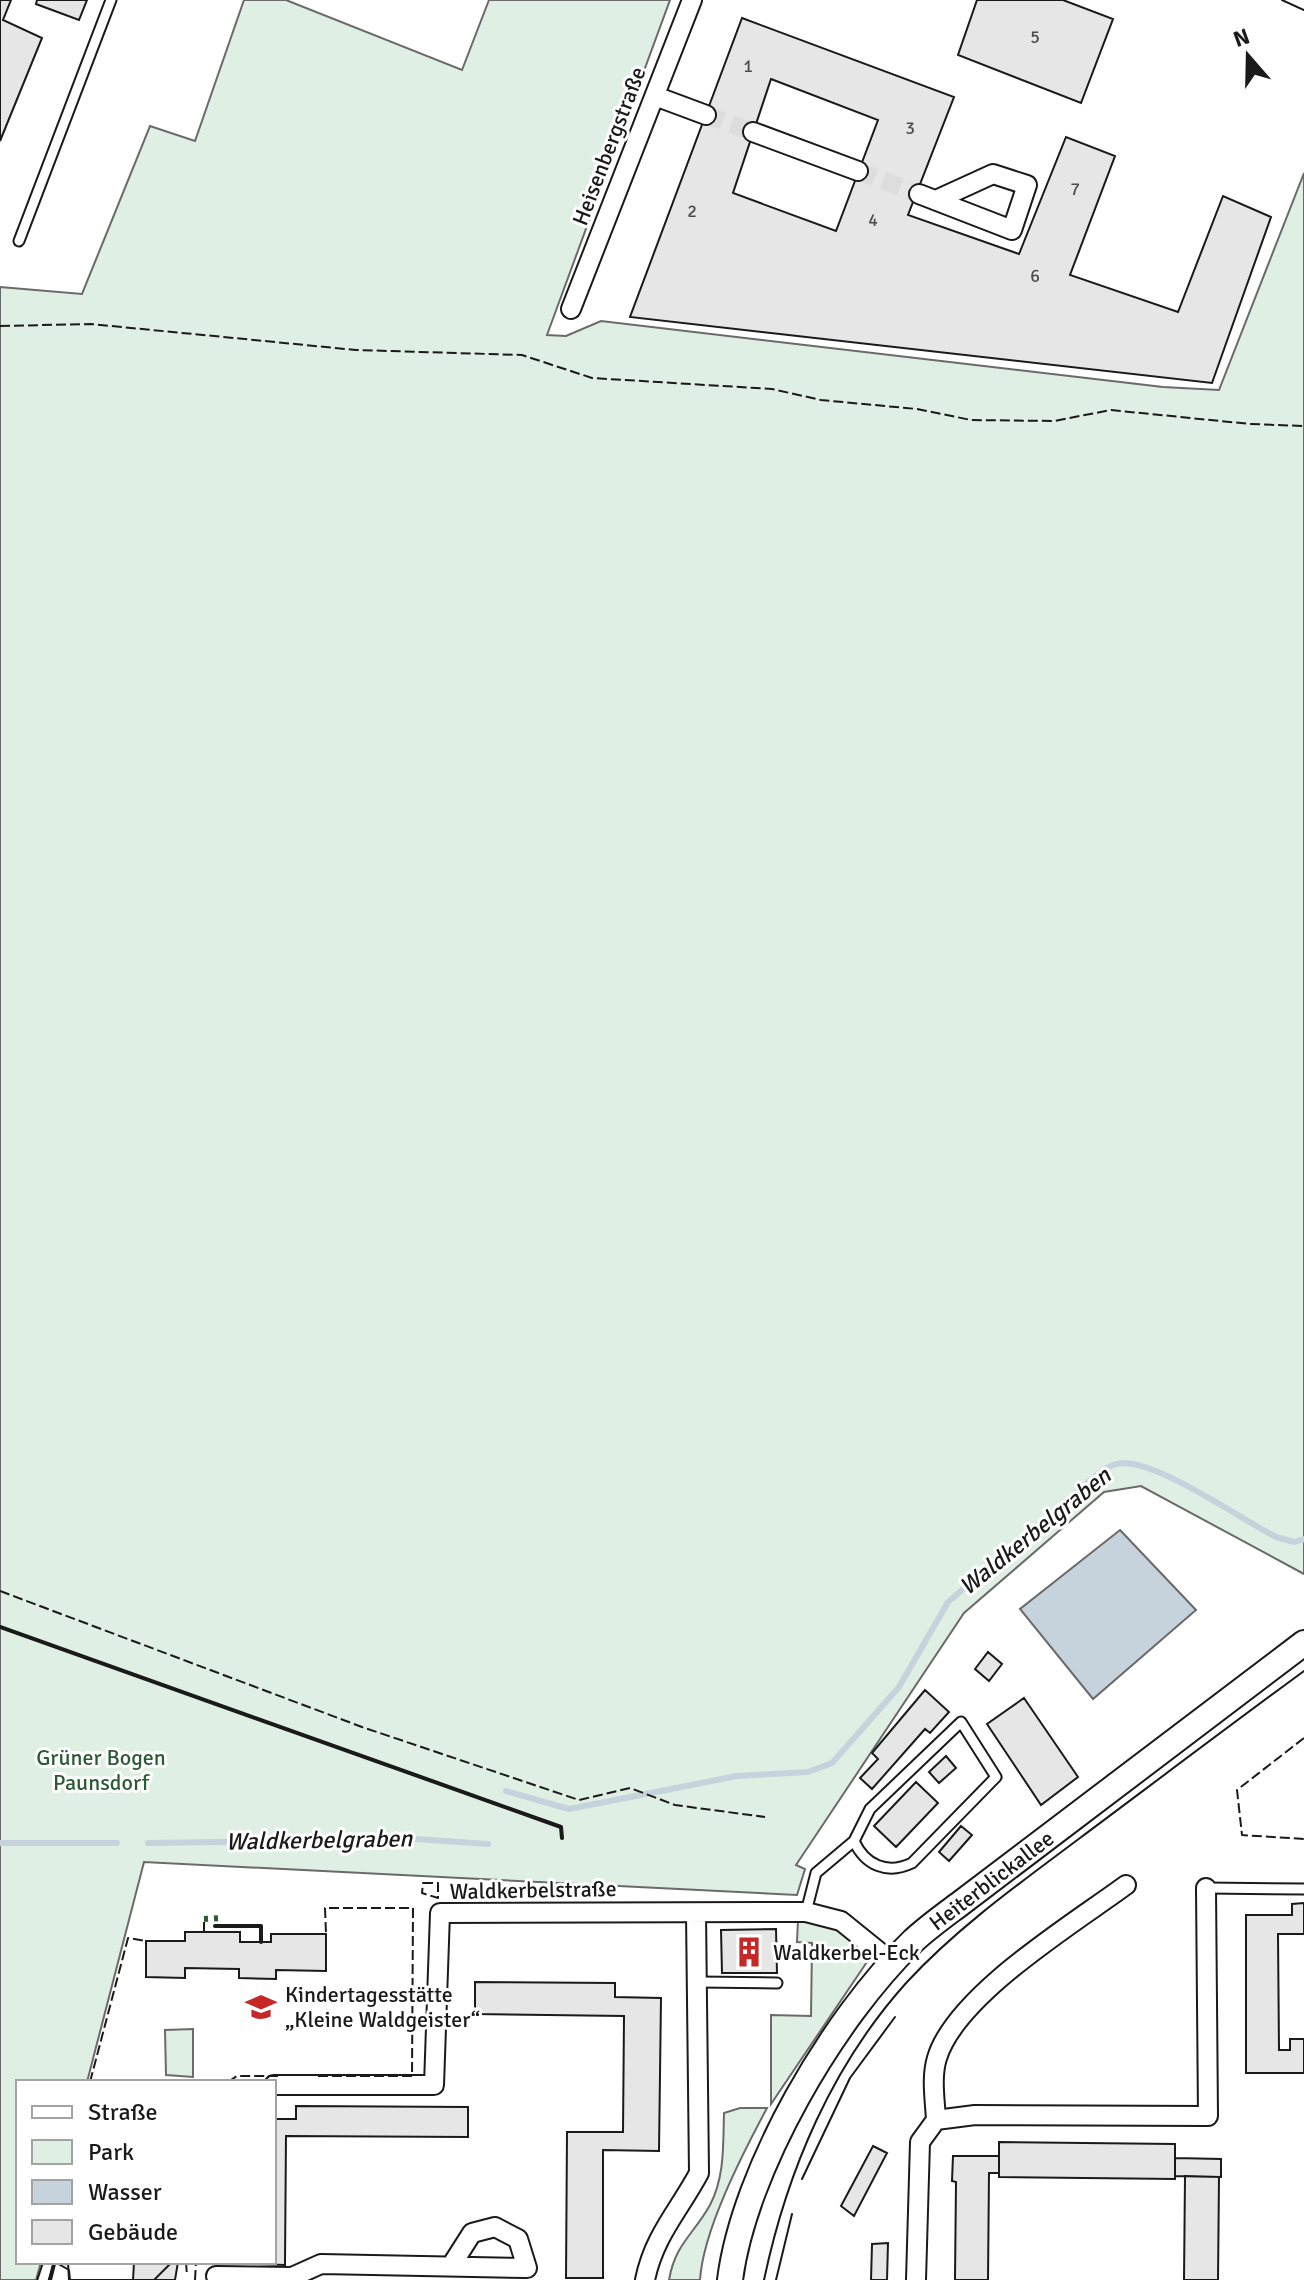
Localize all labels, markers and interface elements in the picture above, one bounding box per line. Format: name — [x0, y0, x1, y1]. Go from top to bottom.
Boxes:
north arrow — [1208, 16, 1288, 96]
text: N — [1230, 22, 1253, 53]
house number: 5 — [1030, 26, 1040, 48]
house number: 1 — [743, 55, 753, 77]
street label: Heisenbergstraße — [566, 63, 652, 229]
house number: 3 — [905, 117, 915, 139]
house number: 7 — [1070, 178, 1080, 200]
house number: 2 — [687, 200, 697, 222]
house number: 4 — [868, 209, 878, 231]
house number: 6 — [1030, 265, 1040, 287]
water label: Waldkerbelgraben — [953, 1460, 1118, 1601]
park label: Grüner Bogen Paunsdorf — [36, 1744, 166, 1796]
water label: Waldkerbelgraben — [225, 1823, 413, 1857]
street label: Heiterblickallee — [923, 1824, 1059, 1936]
street label: Waldkerbelstraße — [449, 1875, 617, 1905]
building icon: Waldkerbel-Eck — [732, 1935, 766, 1969]
place label: Waldkerbel-Eck — [773, 1939, 920, 1966]
place label: Kindertagesstätte „Kleine Waldgeister“ — [285, 1981, 480, 2033]
school or university icon: Kindertagesstätte „Kleine Waldgeister“ — [244, 1990, 278, 2024]
legend — [16, 2080, 276, 2264]
text: Straße — [88, 2097, 158, 2127]
text: Park — [88, 2137, 134, 2167]
text: Wasser — [88, 2177, 162, 2207]
text: Gebäude — [88, 2217, 178, 2247]

